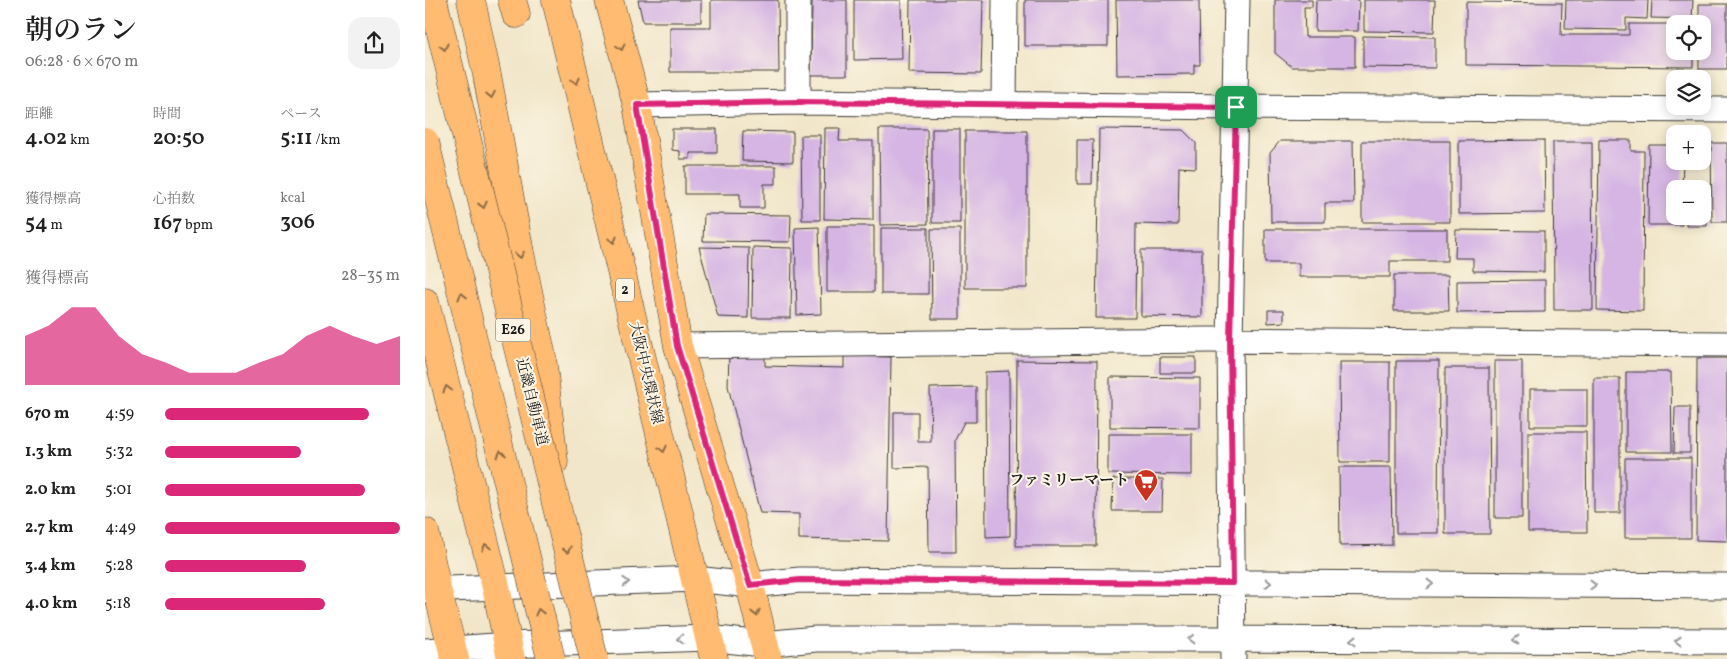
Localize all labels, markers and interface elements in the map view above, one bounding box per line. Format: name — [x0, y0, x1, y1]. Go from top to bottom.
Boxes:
text: 朝のラン — [25, 12, 137, 51]
map controls — [1666, 15, 1711, 225]
button: locate — [1666, 15, 1711, 60]
button: share — [348, 17, 400, 69]
one-way arrow — [438, 43, 449, 52]
one-way arrow — [616, 43, 626, 51]
text: 06:28 · 6 × 670 m — [25, 51, 138, 73]
button: layers — [1666, 70, 1711, 115]
one-way arrow — [570, 77, 581, 86]
pin — [1215, 86, 1257, 128]
one-way arrow — [485, 91, 496, 100]
icon: arrive — [1222, 93, 1250, 121]
text: 距離 — [25, 105, 53, 124]
text: 時間 — [153, 105, 181, 124]
text: ペース — [280, 105, 322, 124]
text: 4.02 — [25, 124, 67, 153]
text: 20:50 — [153, 124, 205, 153]
text: 5:11 — [280, 124, 313, 153]
button: + — [1666, 125, 1711, 170]
text: km — [67, 131, 90, 150]
text: /km — [313, 131, 341, 150]
button: − — [1666, 180, 1711, 225]
text: kcal — [280, 189, 305, 208]
text: 獲得標高 — [25, 190, 81, 209]
text: 心拍数 — [153, 190, 195, 209]
one-way arrow — [477, 201, 487, 209]
text: 306 — [280, 208, 315, 237]
text: 54 — [25, 209, 48, 238]
text: 167 — [153, 209, 182, 238]
text: m — [48, 216, 63, 235]
text: bpm — [182, 216, 213, 235]
one-way arrow — [607, 235, 618, 244]
one-way arrow — [514, 251, 525, 259]
text: 28–35 m — [341, 265, 400, 287]
text: 獲得標高 — [25, 268, 89, 290]
road number: 2 — [616, 278, 634, 302]
one-way arrow — [458, 292, 468, 300]
road number: E26 — [495, 318, 531, 342]
street label: 大阪中央環状線 — [623, 319, 667, 427]
street label: 近畿自動車道 — [510, 356, 552, 448]
one-way arrow — [442, 385, 452, 393]
text: 670 m — [25, 403, 69, 425]
text: 4:59 — [105, 403, 134, 425]
text: 1.3 km — [25, 441, 72, 463]
text: 5:32 — [105, 441, 133, 463]
one-way arrow — [657, 444, 668, 453]
one-way arrow — [496, 449, 507, 458]
supermarket icon: ファミリーマート — [1133, 468, 1159, 502]
place label: ファミリーマート — [1009, 471, 1129, 492]
text: 2.0 km — [25, 479, 76, 501]
text: 5:01 — [105, 479, 132, 501]
text: 2.7 km — [25, 517, 73, 539]
text: 4:49 — [105, 517, 136, 539]
one-way arrow — [481, 542, 492, 551]
one-way arrow — [561, 546, 572, 555]
text: 3.4 km — [25, 555, 76, 577]
text: 5:28 — [105, 555, 133, 577]
one-way arrow — [622, 577, 630, 587]
one-way arrow — [1264, 578, 1272, 588]
one-way arrow — [1427, 579, 1435, 589]
one-way arrow — [1590, 580, 1597, 590]
text: 4.0 km — [25, 593, 77, 615]
text: 5:18 — [105, 593, 131, 615]
one-way arrow — [534, 607, 545, 616]
one-way arrow — [750, 608, 761, 617]
one-way arrow — [676, 634, 684, 645]
one-way arrow — [1187, 634, 1194, 644]
one-way arrow — [1349, 634, 1357, 645]
one-way arrow — [1512, 635, 1520, 645]
one-way arrow — [1674, 636, 1682, 646]

